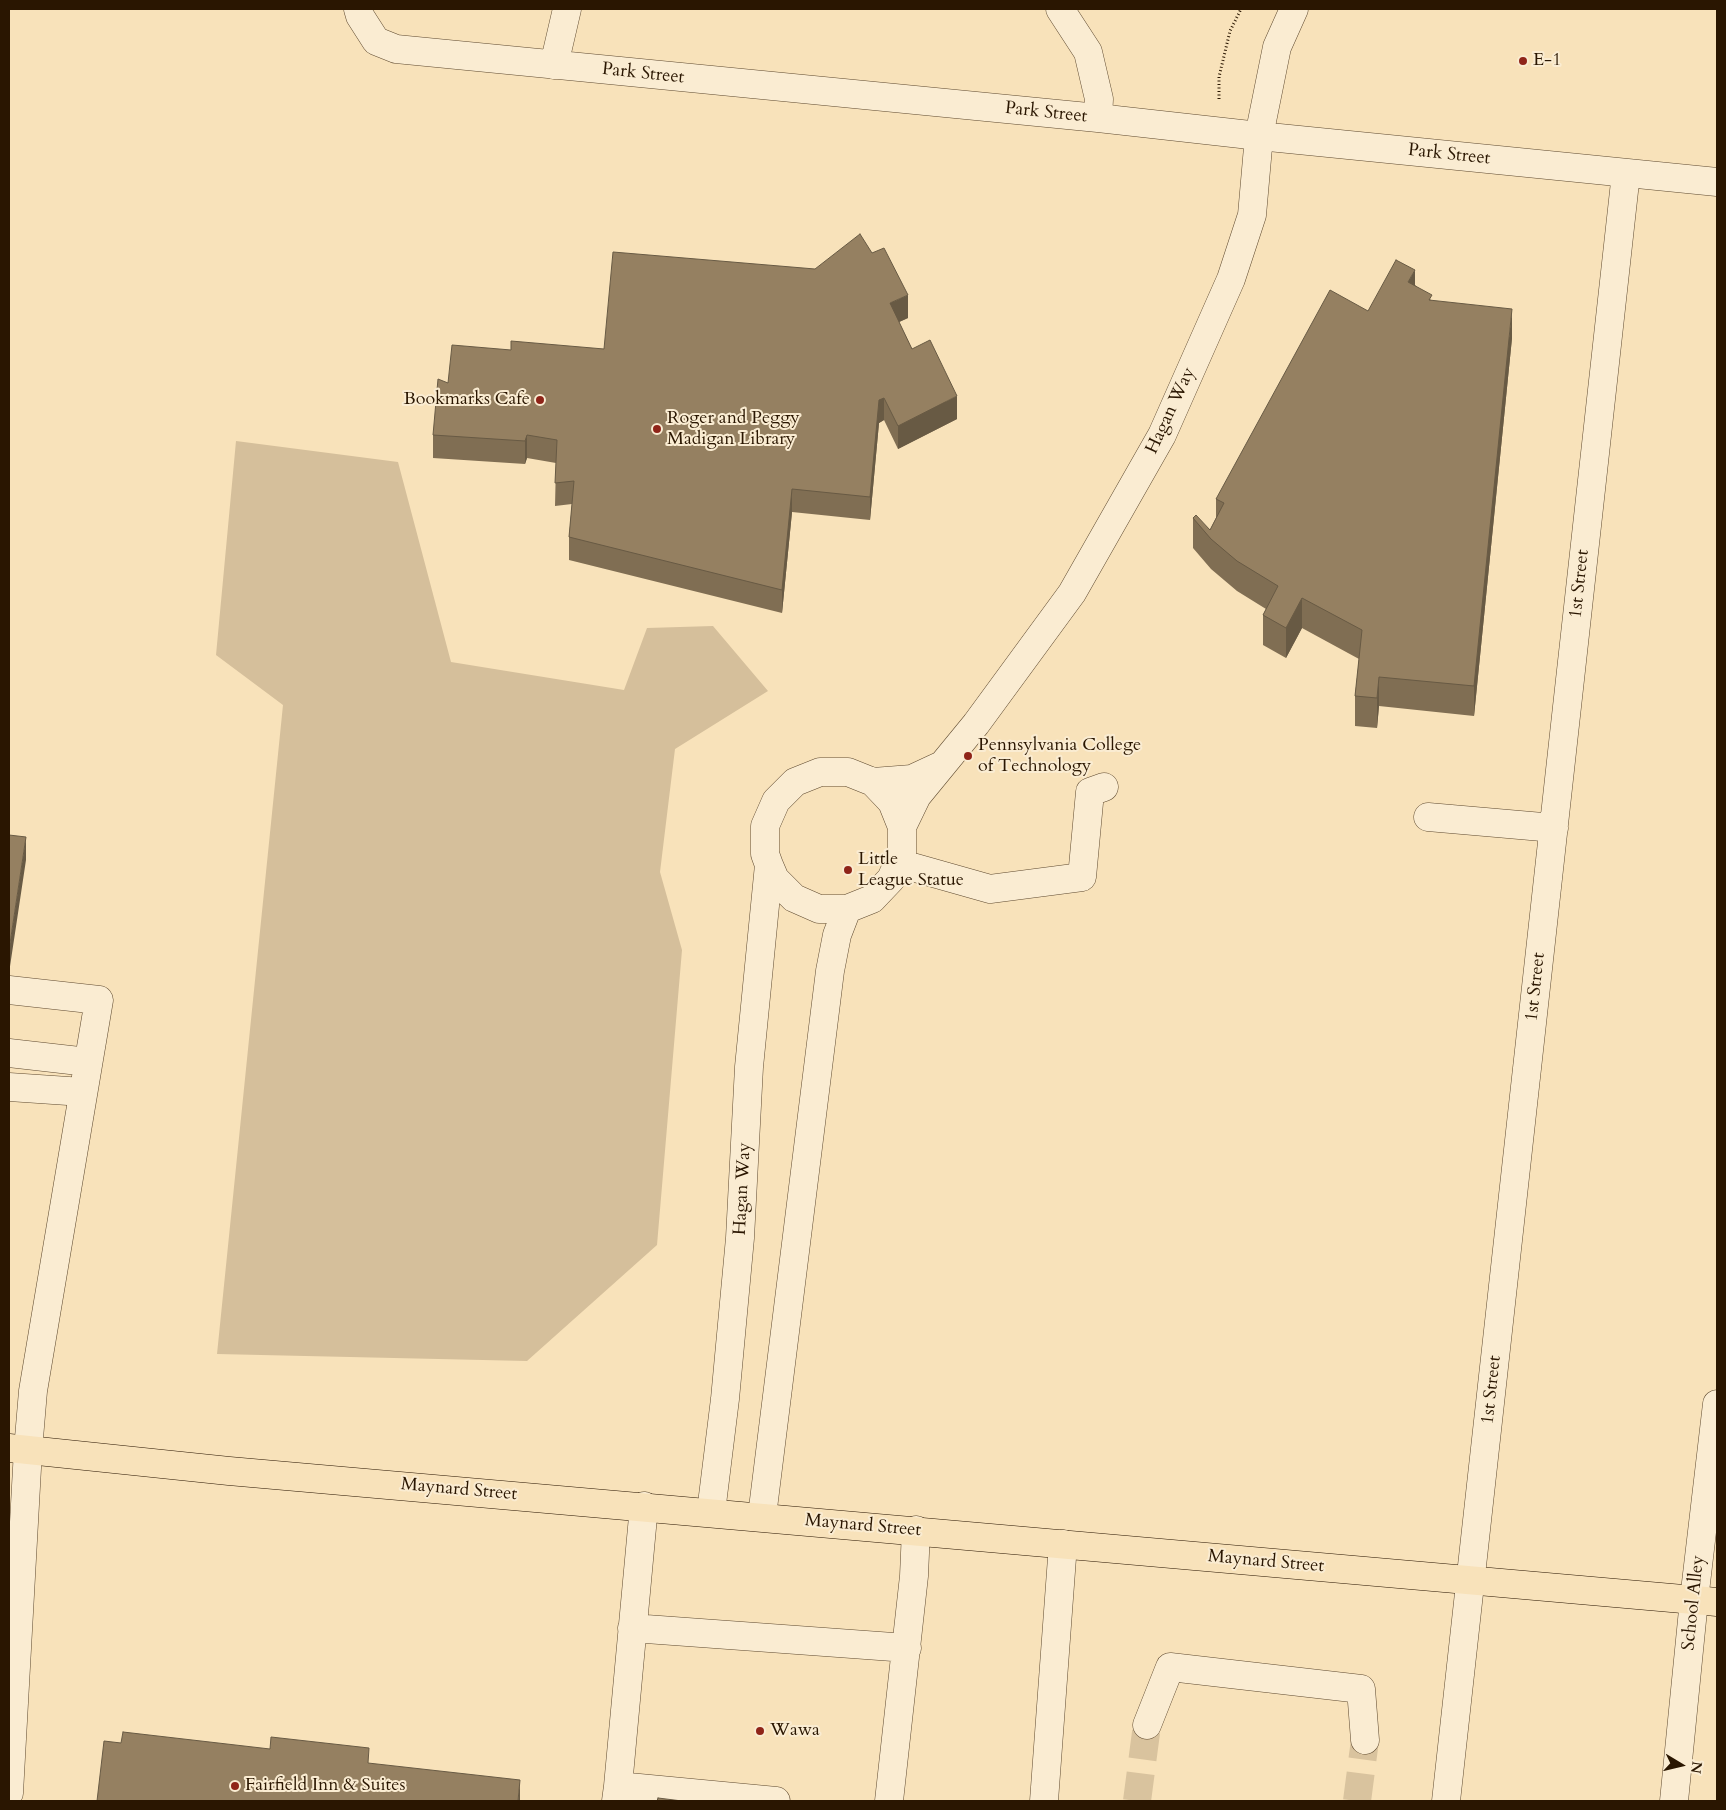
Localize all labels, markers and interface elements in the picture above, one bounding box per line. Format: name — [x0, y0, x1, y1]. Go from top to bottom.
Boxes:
place label: E-1 — [1533, 50, 1561, 72]
marker: E-1 — [1517, 55, 1529, 67]
street label: Park Street — [601, 59, 685, 89]
street label: Park Street — [1004, 98, 1088, 128]
street label: Park Street — [1407, 140, 1491, 170]
street label: Hagan Way — [1142, 364, 1200, 458]
place label: Bookmarks Cafe — [403, 389, 530, 411]
marker: Bookmarks Cafe — [534, 394, 546, 406]
place label: Roger and Peggy Madigan Library — [667, 408, 800, 450]
marker: Roger and Peggy Madigan Library — [651, 423, 663, 435]
street label: 1st Street — [1566, 549, 1594, 619]
place label: Pennsylvania College of Technology — [978, 735, 1141, 778]
marker: Pennsylvania College of Technology — [962, 750, 974, 762]
place label: Little League Statue — [858, 849, 964, 892]
marker: Little League Statue — [842, 864, 854, 876]
street label: 1st Street — [1522, 952, 1550, 1022]
street label: Hagan Way — [730, 1142, 756, 1236]
street label: 1st Street — [1478, 1355, 1506, 1425]
street label: Maynard Street — [400, 1474, 518, 1506]
street label: Maynard Street — [804, 1510, 922, 1542]
street label: Maynard Street — [1207, 1546, 1325, 1578]
street label: School Alley — [1678, 1554, 1710, 1652]
place label: Wawa — [770, 1720, 820, 1742]
marker: Wawa — [754, 1725, 766, 1737]
north arrow — [1656, 1740, 1706, 1790]
text: N — [1686, 1760, 1707, 1775]
place label: Fairfield Inn & Suites — [245, 1775, 405, 1797]
marker: Fairfield Inn & Suites — [229, 1780, 241, 1792]

